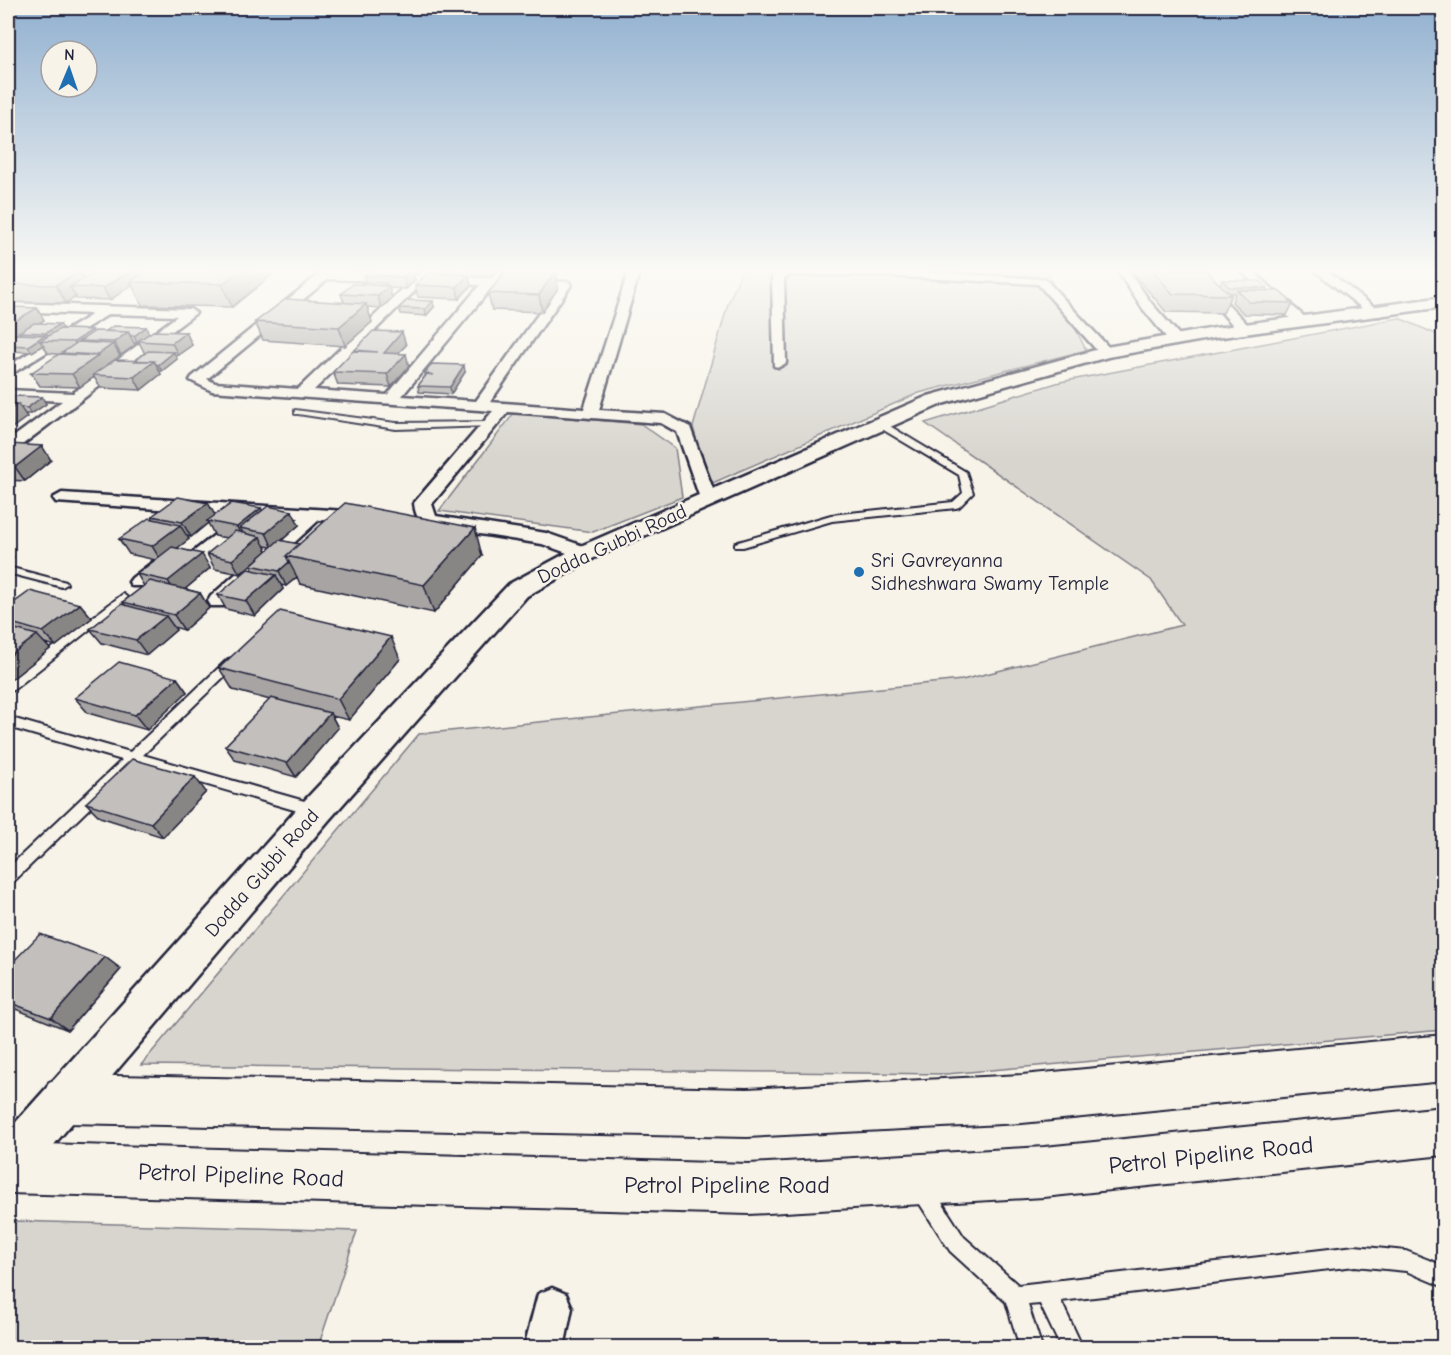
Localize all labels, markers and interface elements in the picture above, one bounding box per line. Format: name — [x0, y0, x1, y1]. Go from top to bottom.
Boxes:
north arrow — [39, 39, 99, 99]
text: N — [64, 46, 75, 64]
street label: Dodda Gubbi Road — [534, 499, 690, 589]
place label: Sri Gavreyanna Sidheshwara Swamy Temple — [871, 549, 1109, 595]
marker: Sri Gavreyanna Sidheshwara Swamy Temple — [852, 565, 866, 579]
street label: Dodda Gubbi Road — [200, 804, 324, 942]
street label: Petrol Pipeline Road — [1107, 1130, 1315, 1180]
street label: Petrol Pipeline Road — [138, 1157, 344, 1193]
street label: Petrol Pipeline Road — [624, 1171, 830, 1199]

